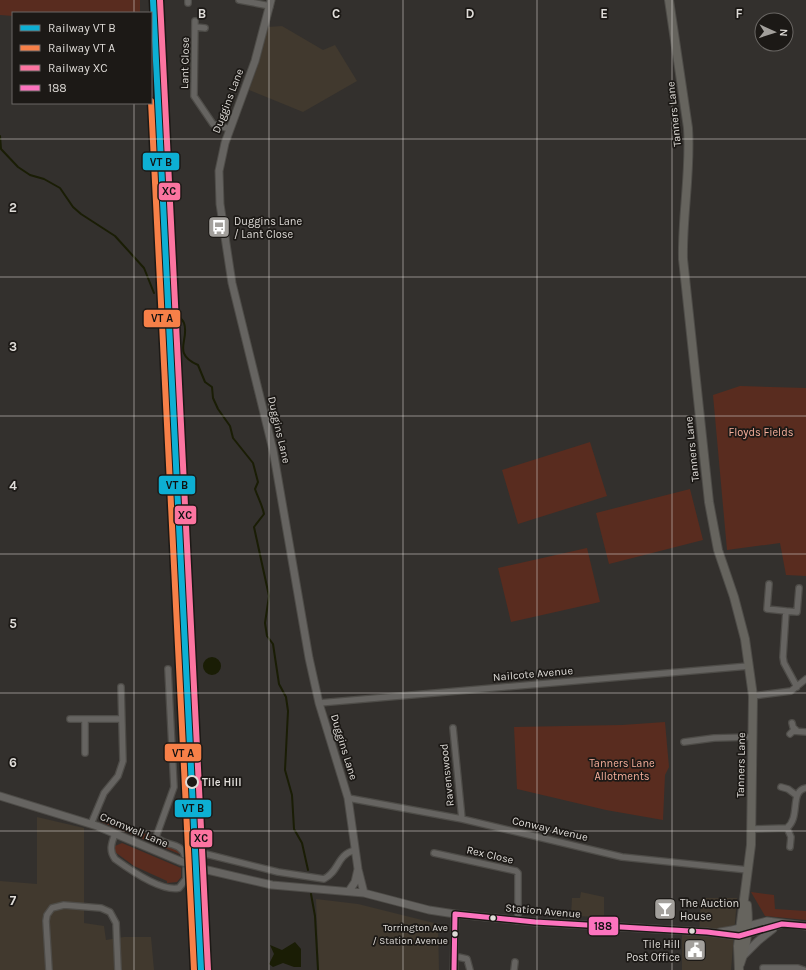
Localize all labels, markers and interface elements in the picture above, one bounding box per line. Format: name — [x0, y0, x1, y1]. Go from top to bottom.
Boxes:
text: B — [198, 6, 206, 21]
text: C — [332, 6, 340, 21]
text: D — [466, 6, 475, 21]
text: E — [600, 6, 608, 21]
text: F — [735, 6, 743, 21]
legend — [12, 12, 152, 104]
north arrow — [754, 12, 794, 52]
text: Railway VT B — [48, 21, 116, 35]
text: N — [777, 28, 790, 37]
street label: Lant Close — [178, 37, 192, 89]
text: Railway VT A — [48, 41, 115, 55]
text: Railway XC — [48, 61, 108, 75]
street label: Duggins Lane — [210, 67, 246, 135]
street label: Tanners Lane — [664, 80, 684, 147]
text: 188 — [48, 81, 67, 95]
line badge: VT B — [142, 152, 180, 171]
text: VT B — [150, 156, 172, 169]
line badge: XC — [158, 182, 181, 201]
text: XC — [162, 185, 176, 198]
text: 2 — [9, 200, 17, 215]
bus stop icon: Duggins Lane / Lant Close — [206, 214, 232, 240]
place label: Duggins Lane / Lant Close — [234, 215, 302, 241]
line badge: VT A — [143, 309, 181, 328]
text: VT A — [151, 312, 173, 325]
text: 3 — [9, 339, 17, 354]
street label: Duggins Lane — [265, 395, 293, 465]
street label: Tanners Lane — [682, 415, 702, 482]
park label: Floyds Fields — [729, 426, 794, 439]
line badge: VT B — [158, 475, 196, 495]
text: 4 — [9, 478, 17, 493]
text: VT B — [166, 479, 188, 492]
line badge: XC — [174, 505, 197, 525]
text: XC — [178, 509, 192, 522]
text: 5 — [9, 616, 17, 631]
street label: Nailcote Avenue — [492, 664, 574, 684]
street label: Duggins Lane — [328, 713, 360, 782]
street label: Tanners Lane — [734, 732, 748, 798]
line badge: VT A — [164, 743, 202, 762]
street label: Ravenswood — [437, 743, 457, 807]
text: VT A — [172, 747, 194, 760]
text: 6 — [9, 755, 17, 770]
park label: Tanners Lane Allotments — [589, 757, 655, 783]
marker: Tile Hill — [185, 775, 199, 789]
place label: Tile Hill — [202, 776, 242, 789]
line badge: VT B — [174, 799, 212, 818]
text: VT B — [182, 802, 204, 815]
street label: Cromwell Lane — [98, 810, 170, 850]
street label: Conway Avenue — [511, 814, 589, 844]
line badge: XC — [190, 829, 213, 848]
text: XC — [194, 832, 208, 845]
street label: Rex Close — [465, 843, 515, 867]
text: 7 — [10, 893, 17, 908]
bar icon: The Auction House — [652, 896, 678, 922]
place label: The Auction House — [680, 897, 739, 923]
street label: Station Avenue — [505, 901, 582, 921]
unlabelled marker — [488, 913, 498, 923]
line badge: 188 — [588, 916, 619, 936]
text: 188 — [594, 920, 612, 933]
place label: Torrington Ave / Station Avenue — [372, 922, 448, 947]
unlabelled marker — [687, 926, 697, 936]
marker: Torrington Ave / Station Avenue — [450, 929, 460, 939]
public building icon: Tile Hill Post Office — [682, 937, 708, 963]
place label: Tile Hill Post Office — [626, 938, 680, 964]

